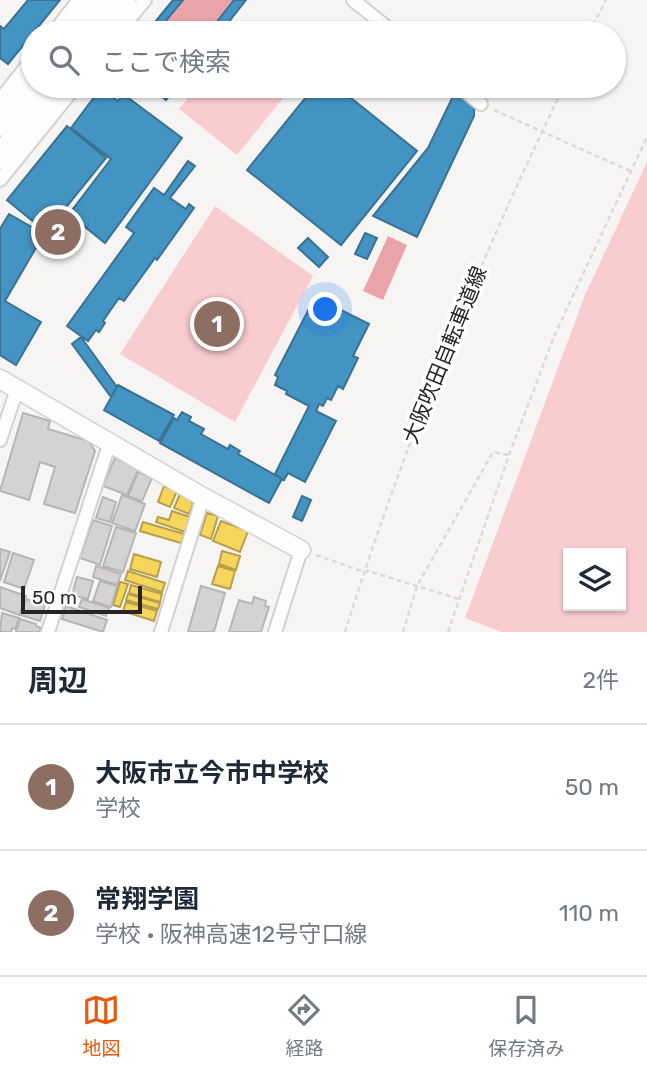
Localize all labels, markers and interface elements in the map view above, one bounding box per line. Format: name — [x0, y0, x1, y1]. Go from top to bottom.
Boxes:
search box — [21, 21, 626, 98]
icon: search — [45, 41, 83, 79]
text: ここで検索 — [101, 47, 231, 78]
pin: 2 — [35, 206, 81, 258]
street label: 大阪吹田自転車道線 — [398, 263, 492, 447]
your location — [308, 292, 342, 326]
pin: 1 — [194, 298, 240, 350]
map controls — [563, 548, 626, 611]
button: layers — [563, 548, 626, 611]
scale bar — [21, 583, 142, 615]
text: 50 m — [32, 586, 77, 609]
text: 周辺 — [28, 663, 88, 699]
text: 2件 — [582, 666, 619, 694]
text: 大阪市立今市中学校 — [95, 758, 329, 789]
text: 1 — [45, 773, 57, 801]
text: 50 m — [565, 773, 619, 801]
text: 学校 — [95, 794, 141, 822]
text: 常翔学園 — [95, 884, 199, 915]
text: 2 — [44, 899, 58, 927]
text: 110 m — [559, 899, 619, 927]
text: 学校 · 阪神高速12号守口線 — [95, 920, 367, 948]
tab: 地図 — [82, 991, 121, 1060]
tab: 経路 — [285, 991, 324, 1060]
tab: 保存済み — [488, 991, 565, 1060]

